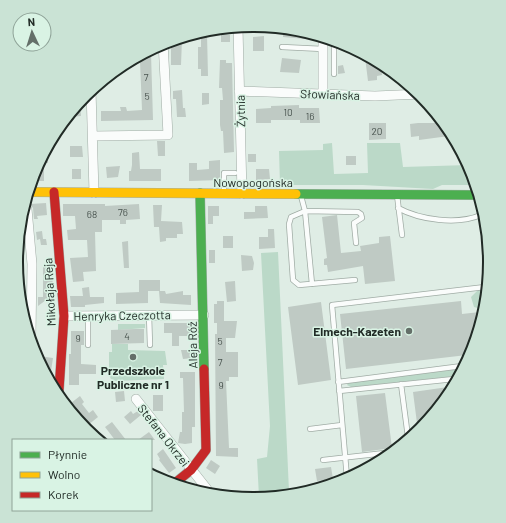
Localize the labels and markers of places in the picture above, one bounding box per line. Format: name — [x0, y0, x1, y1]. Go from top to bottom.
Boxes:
place label: Elmech-Kazeten — [313, 324, 401, 338]
marker: Elmech-Kazeten — [404, 326, 414, 336]
marker: Przedszkole Publiczne nr 1 — [128, 352, 138, 362]
place label: Przedszkole Publiczne nr 1 — [97, 363, 169, 391]

